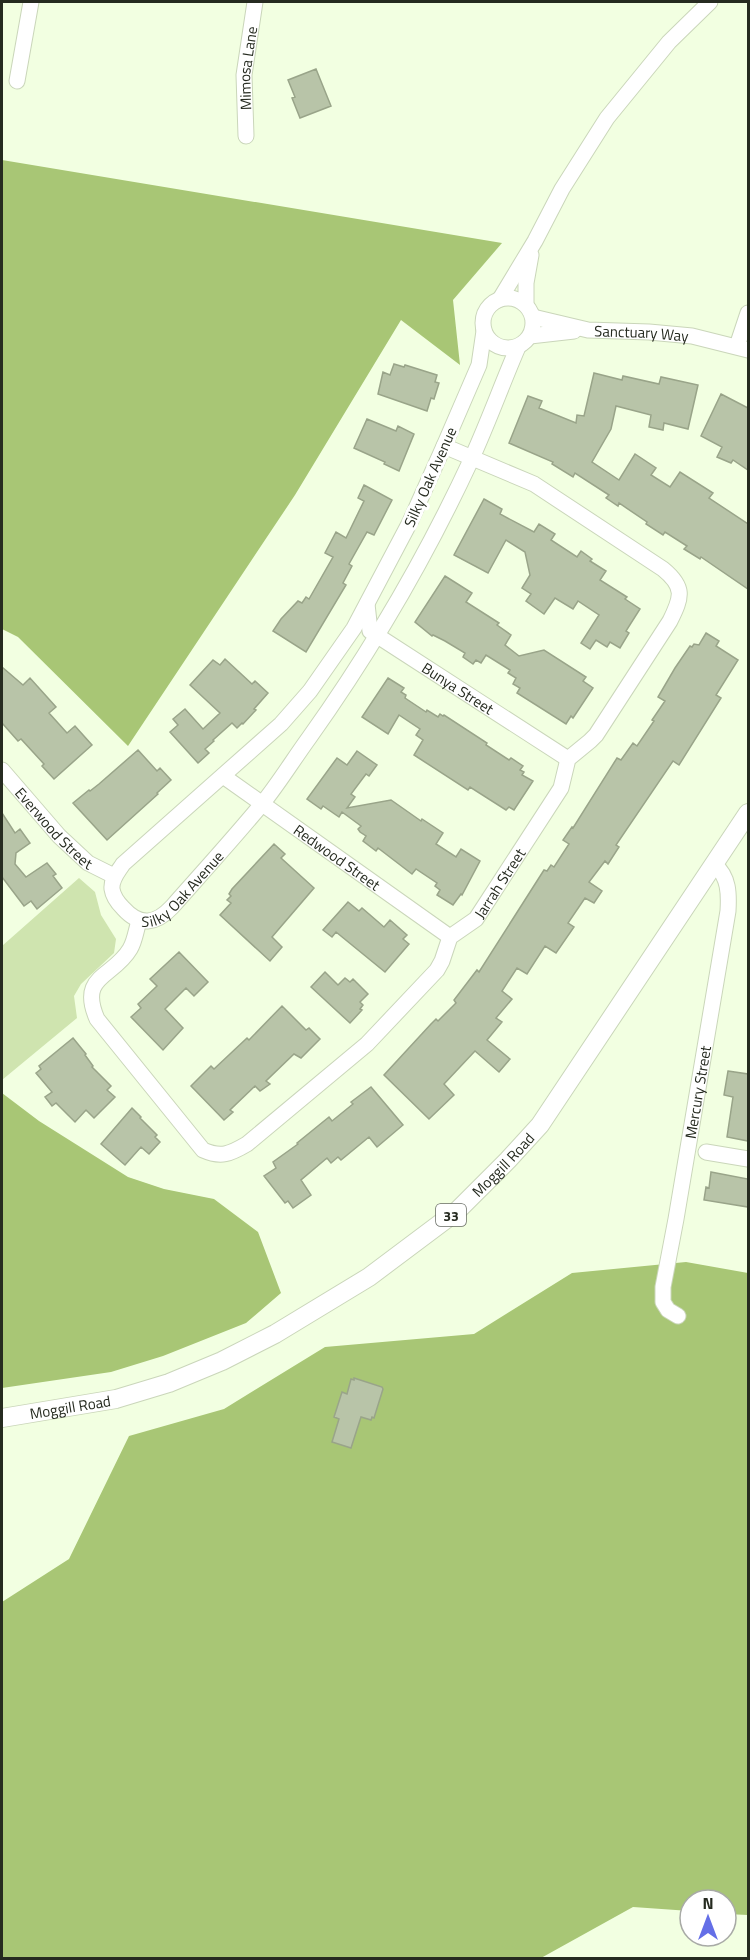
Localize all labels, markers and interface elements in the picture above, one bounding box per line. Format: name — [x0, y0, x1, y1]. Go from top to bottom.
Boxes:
street label: Mimosa Lane — [232, 25, 263, 111]
street label: Sanctuary Way — [594, 319, 690, 347]
street label: Silky Oak Avenue — [398, 423, 462, 531]
street label: Bunya Street — [417, 656, 499, 720]
street label: Everwood Street — [10, 782, 97, 875]
street label: Redwood Street — [289, 818, 386, 896]
street label: Jarrah Street — [468, 843, 531, 923]
street label: Silky Oak Avenue — [141, 845, 229, 933]
street label: Mercury Street — [678, 1043, 717, 1140]
street label: Moggill Road — [466, 1127, 539, 1202]
road number: 33 — [436, 1204, 466, 1226]
street label: Moggill Road — [28, 1389, 112, 1425]
north arrow — [678, 1888, 738, 1948]
text: N — [702, 1891, 714, 1915]

